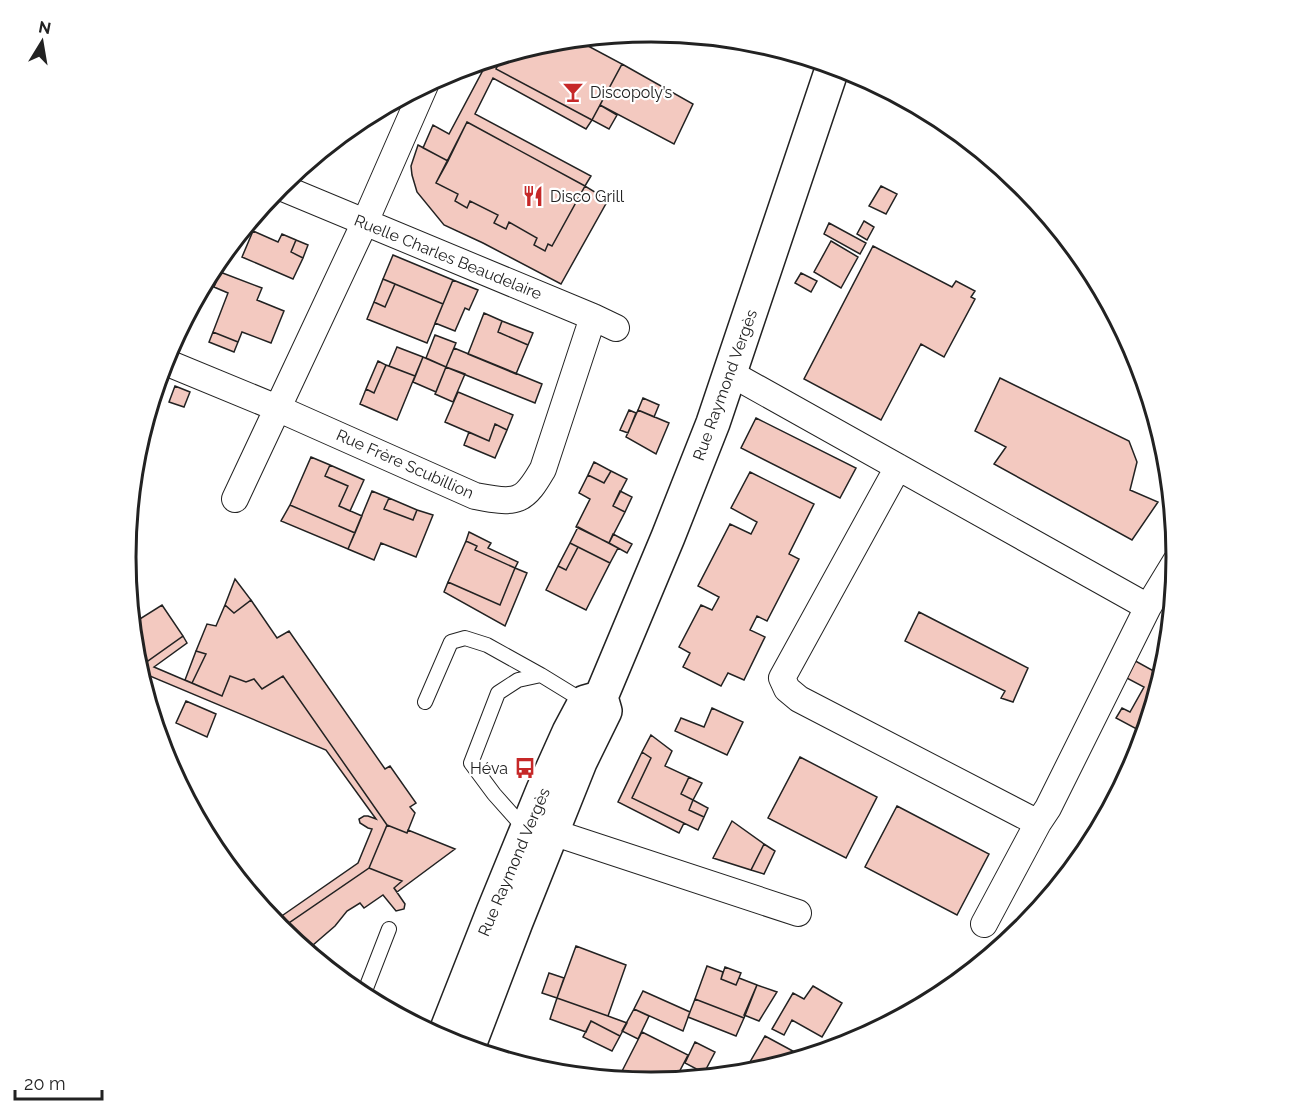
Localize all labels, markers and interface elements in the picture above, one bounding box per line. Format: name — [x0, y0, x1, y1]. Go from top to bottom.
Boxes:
north arrow — [12, 12, 72, 72]
text: N — [37, 17, 53, 38]
bar icon: Discopoly’s — [561, 80, 585, 104]
place label: Discopoly’s — [590, 83, 673, 102]
restaurant icon: Disco Grill — [521, 184, 545, 208]
place label: Disco Grill — [550, 187, 625, 206]
street label: Ruelle Charles Beaudelaire — [351, 211, 545, 303]
street label: Rue Raymond Vergès — [689, 307, 761, 463]
street label: Rue Frère Scubillion — [333, 425, 477, 503]
bus stop icon: Héva — [513, 756, 537, 780]
place label: Héva — [470, 759, 508, 778]
street label: Rue Raymond Vergès — [474, 785, 554, 939]
scale bar — [15, 1063, 102, 1101]
text: 20 m — [24, 1073, 66, 1094]

